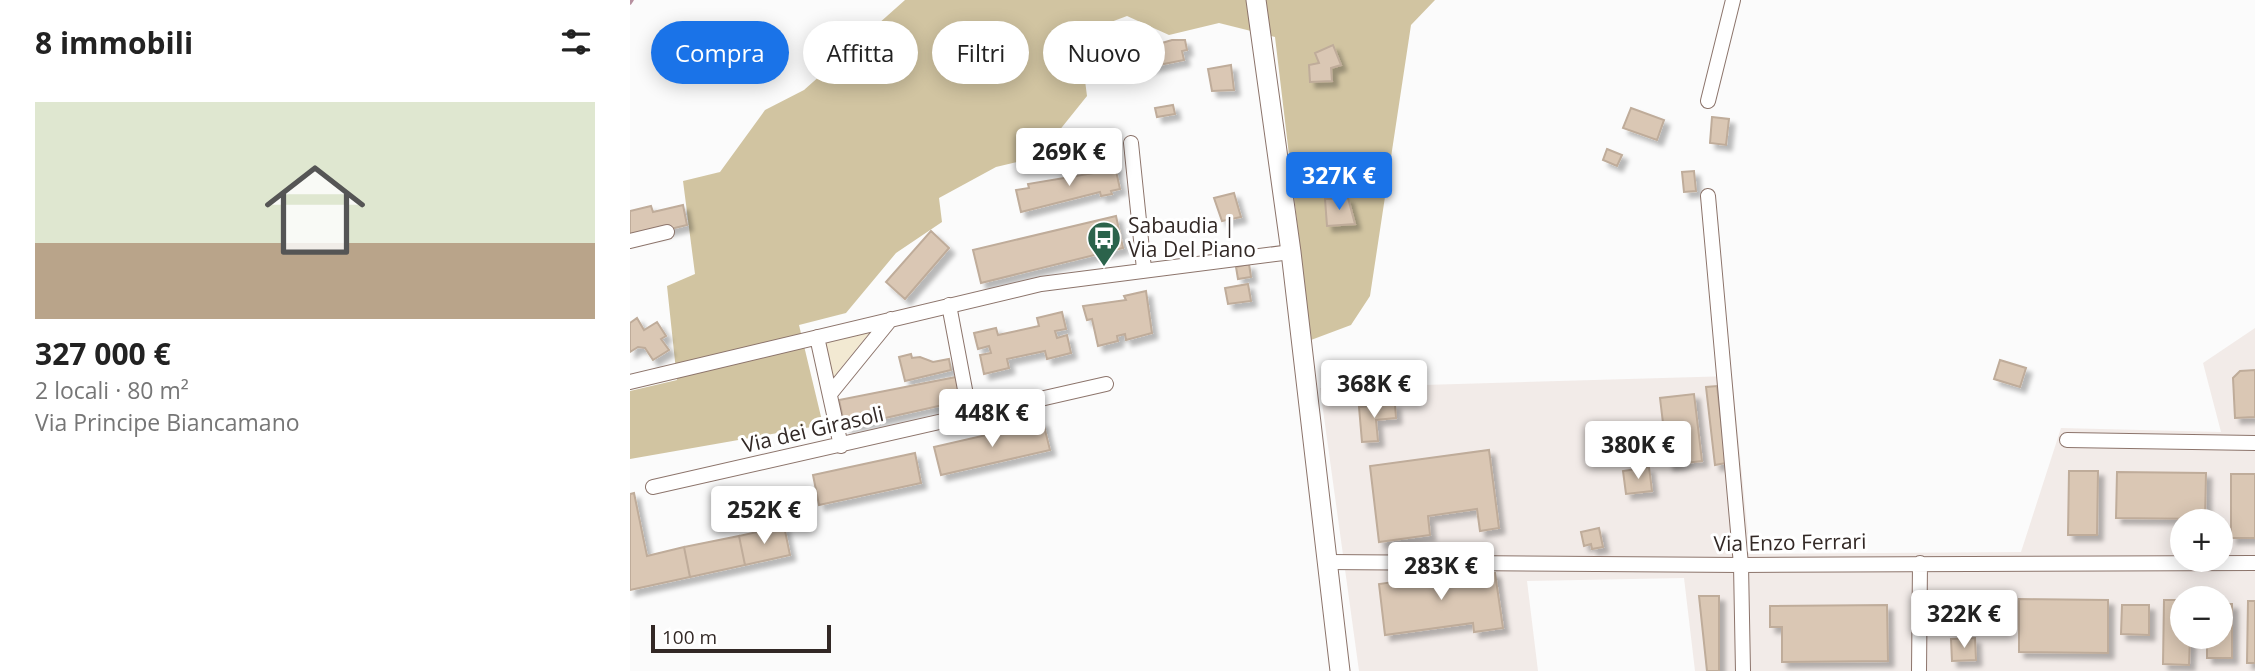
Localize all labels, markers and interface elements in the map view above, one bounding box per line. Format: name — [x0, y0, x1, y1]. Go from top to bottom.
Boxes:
chip: Compra — [651, 21, 789, 84]
chip: Affitta — [803, 21, 918, 84]
chip: Filtri — [932, 21, 1029, 84]
chip: Nuovo — [1043, 21, 1165, 84]
text: 8 immobili — [35, 22, 193, 63]
icon: filters — [557, 23, 595, 61]
pin: 269K € — [1012, 128, 1126, 188]
text: 269K € — [1032, 135, 1106, 167]
icon: home — [252, 147, 378, 273]
pin: 327K € — [1282, 152, 1396, 212]
text: 327K € — [1302, 159, 1376, 191]
place label: Sabaudia | Via Del Piano — [1128, 211, 1256, 263]
bus stop icon: Sabaudia | Via Del Piano — [1085, 219, 1123, 268]
text: 327 000 € — [35, 333, 171, 374]
pin: 368K € — [1317, 360, 1431, 420]
text: 368K € — [1337, 367, 1411, 399]
text: 2 locali · 80 m² — [35, 374, 189, 406]
pin: 448K € — [935, 390, 1049, 449]
text: 448K € — [955, 396, 1029, 428]
street label: Via dei Girasoli — [739, 399, 886, 459]
text: Via Principe Biancamano — [35, 406, 300, 438]
pin: 380K € — [1581, 421, 1695, 481]
text: 380K € — [1601, 428, 1675, 460]
pin: 252K € — [707, 486, 821, 546]
text: 252K € — [727, 493, 801, 525]
map controls — [2170, 509, 2233, 649]
button: + — [2170, 509, 2233, 572]
street label: Via Enzo Ferrari — [1713, 527, 1867, 557]
pin: 283K € — [1384, 542, 1498, 602]
text: 283K € — [1404, 549, 1478, 581]
button: − — [2170, 586, 2233, 649]
pin: 322K € — [1907, 590, 2021, 650]
text: 322K € — [1927, 597, 2001, 629]
scale bar — [651, 622, 831, 654]
text: 100 m — [662, 624, 717, 650]

